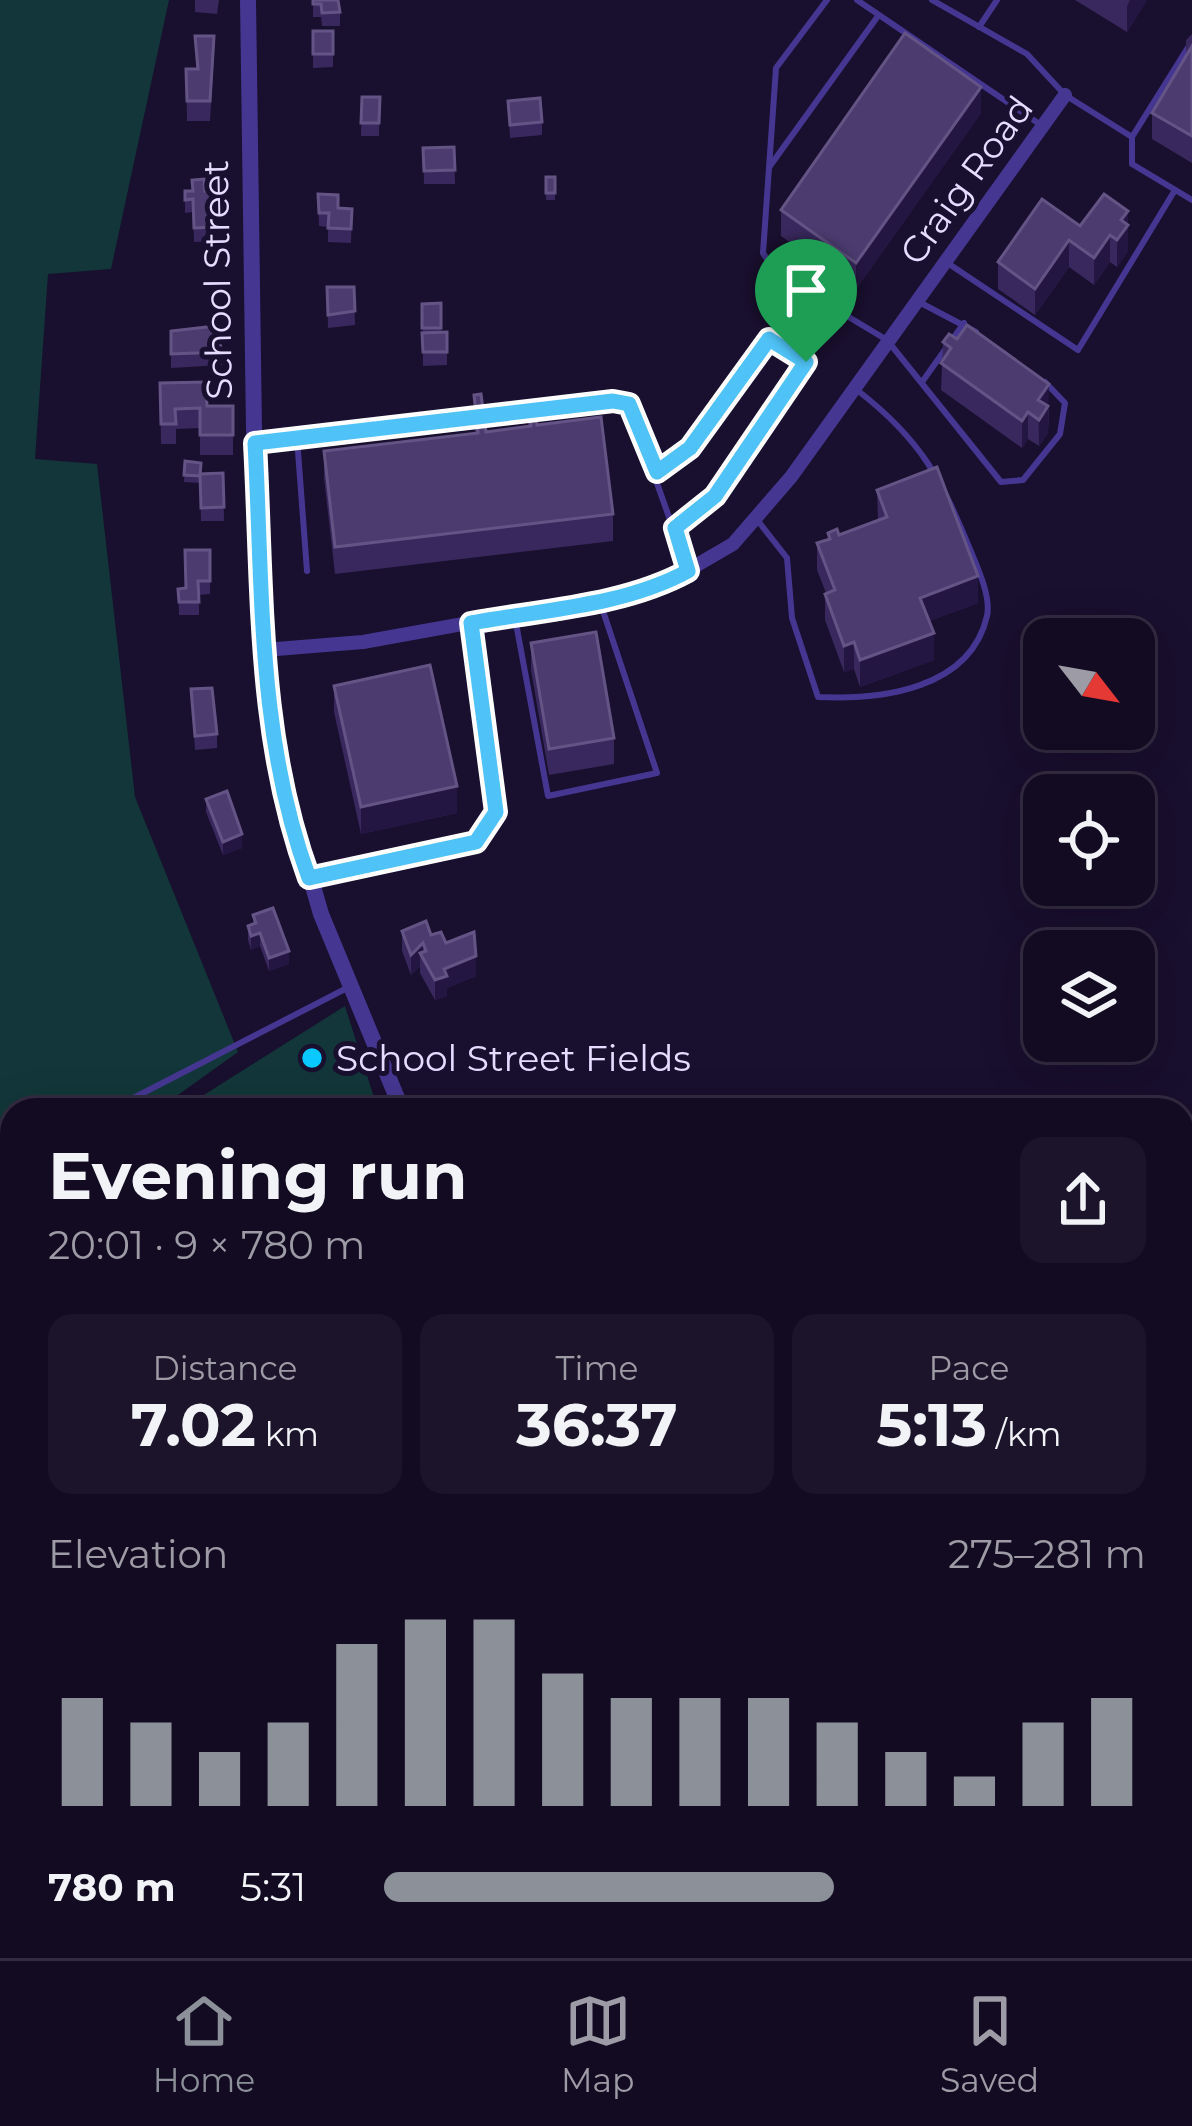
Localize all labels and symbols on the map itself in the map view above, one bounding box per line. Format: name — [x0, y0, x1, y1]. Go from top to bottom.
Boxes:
street label: Craig Road — [890, 87, 1042, 273]
street label: School Street — [193, 160, 241, 400]
pin — [755, 239, 857, 362]
north arrow — [1023, 618, 1155, 750]
place label: School Street Fields — [336, 1036, 691, 1080]
marker: School Street Fields — [299, 1045, 325, 1071]

